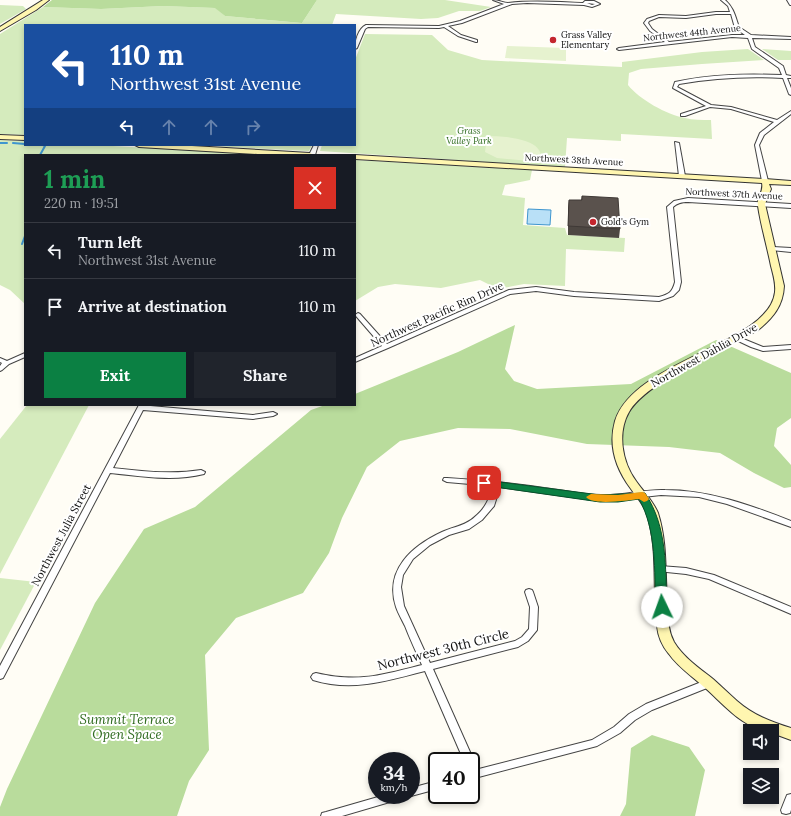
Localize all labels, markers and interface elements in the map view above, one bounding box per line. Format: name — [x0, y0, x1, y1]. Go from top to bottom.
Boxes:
street label: Northwest 44th Avenue — [642, 22, 742, 43]
place label: Grass Valley Elementary — [561, 29, 612, 50]
marker: Grass Valley Elementary — [548, 35, 558, 45]
text: 110 m — [110, 37, 184, 73]
icon: left — [44, 40, 96, 92]
text: Northwest 31st Avenue — [110, 72, 301, 95]
icon: left — [116, 116, 138, 138]
icon: ahead — [158, 116, 180, 138]
icon: ahead — [200, 116, 222, 138]
icon: right — [242, 116, 264, 138]
park label: Grass Valley Park — [446, 125, 492, 146]
street label: Northwest 38th Avenue — [524, 151, 624, 168]
text: 1 min — [44, 164, 105, 195]
button: close — [294, 167, 336, 209]
street label: Northwest 37th Avenue — [685, 185, 783, 202]
text: 220 m · 19:51 — [44, 195, 118, 212]
place label: Gold's Gym — [601, 216, 649, 227]
marker: Gold's Gym — [588, 217, 598, 227]
text: Turn left — [78, 233, 142, 252]
icon: left — [44, 240, 66, 262]
text: 110 m — [298, 241, 336, 260]
text: Northwest 31st Avenue — [78, 252, 216, 269]
street label: Northwest Pacific Rim Drive — [368, 278, 506, 350]
icon: arrive — [44, 296, 66, 318]
text: Arrive at destination — [78, 297, 227, 316]
text: 110 m — [298, 297, 336, 316]
street label: Northwest Dahlia Drive — [648, 320, 760, 390]
button: Exit — [44, 352, 186, 398]
button: Share — [194, 352, 336, 398]
pin — [467, 466, 501, 500]
icon: arrive — [473, 472, 495, 494]
street label: Northwest Julia Street — [28, 481, 94, 588]
position arrow — [641, 586, 683, 628]
street label: Northwest 30th Circle — [376, 625, 511, 674]
park label: Summit Terrace Open Space — [79, 711, 175, 743]
map controls — [743, 724, 779, 804]
button: sound — [743, 724, 779, 760]
speed limit sign: 40 — [428, 752, 480, 804]
text: 34 — [383, 760, 405, 785]
button: layers — [743, 768, 779, 804]
text: km/h — [380, 781, 408, 794]

